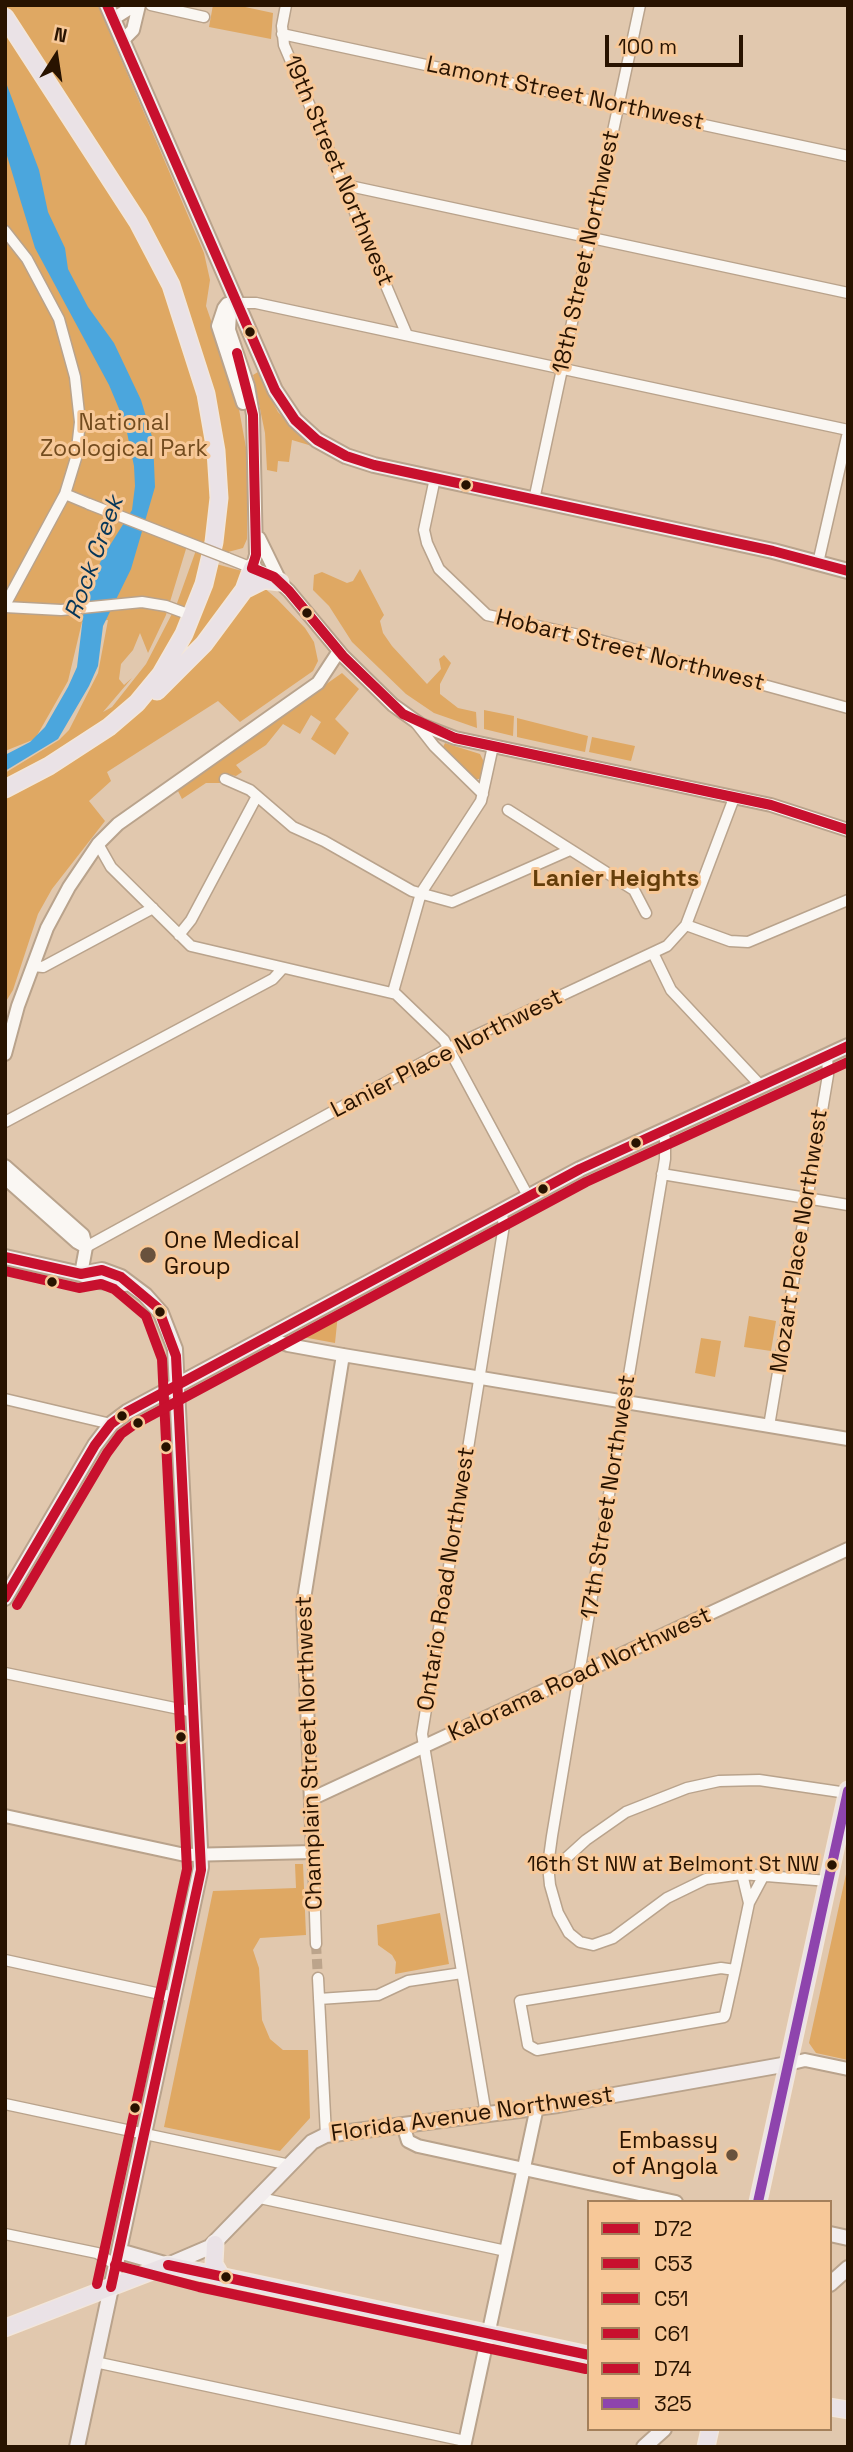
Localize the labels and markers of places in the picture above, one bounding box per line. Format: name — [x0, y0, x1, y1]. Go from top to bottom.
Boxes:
unlabelled marker — [243, 325, 257, 339]
unlabelled marker — [459, 478, 473, 492]
unlabelled marker — [300, 606, 314, 620]
unlabelled marker — [629, 1136, 643, 1150]
unlabelled marker — [536, 1182, 550, 1196]
place label: One Medical Group — [164, 1228, 300, 1282]
marker: One Medical Group — [138, 1245, 158, 1265]
unlabelled marker — [45, 1275, 59, 1289]
unlabelled marker — [153, 1305, 167, 1319]
unlabelled marker — [115, 1409, 129, 1423]
unlabelled marker — [131, 1416, 145, 1430]
unlabelled marker — [159, 1440, 173, 1454]
unlabelled marker — [174, 1730, 188, 1744]
place label: 16th St NW at Belmont St NW — [527, 1852, 819, 1878]
marker: 16th St NW at Belmont St NW — [825, 1858, 839, 1872]
unlabelled marker — [128, 2101, 142, 2115]
place label: Embassy of Angola — [612, 2128, 718, 2182]
marker: Embassy of Angola — [724, 2147, 740, 2163]
unlabelled marker — [219, 2270, 233, 2284]

